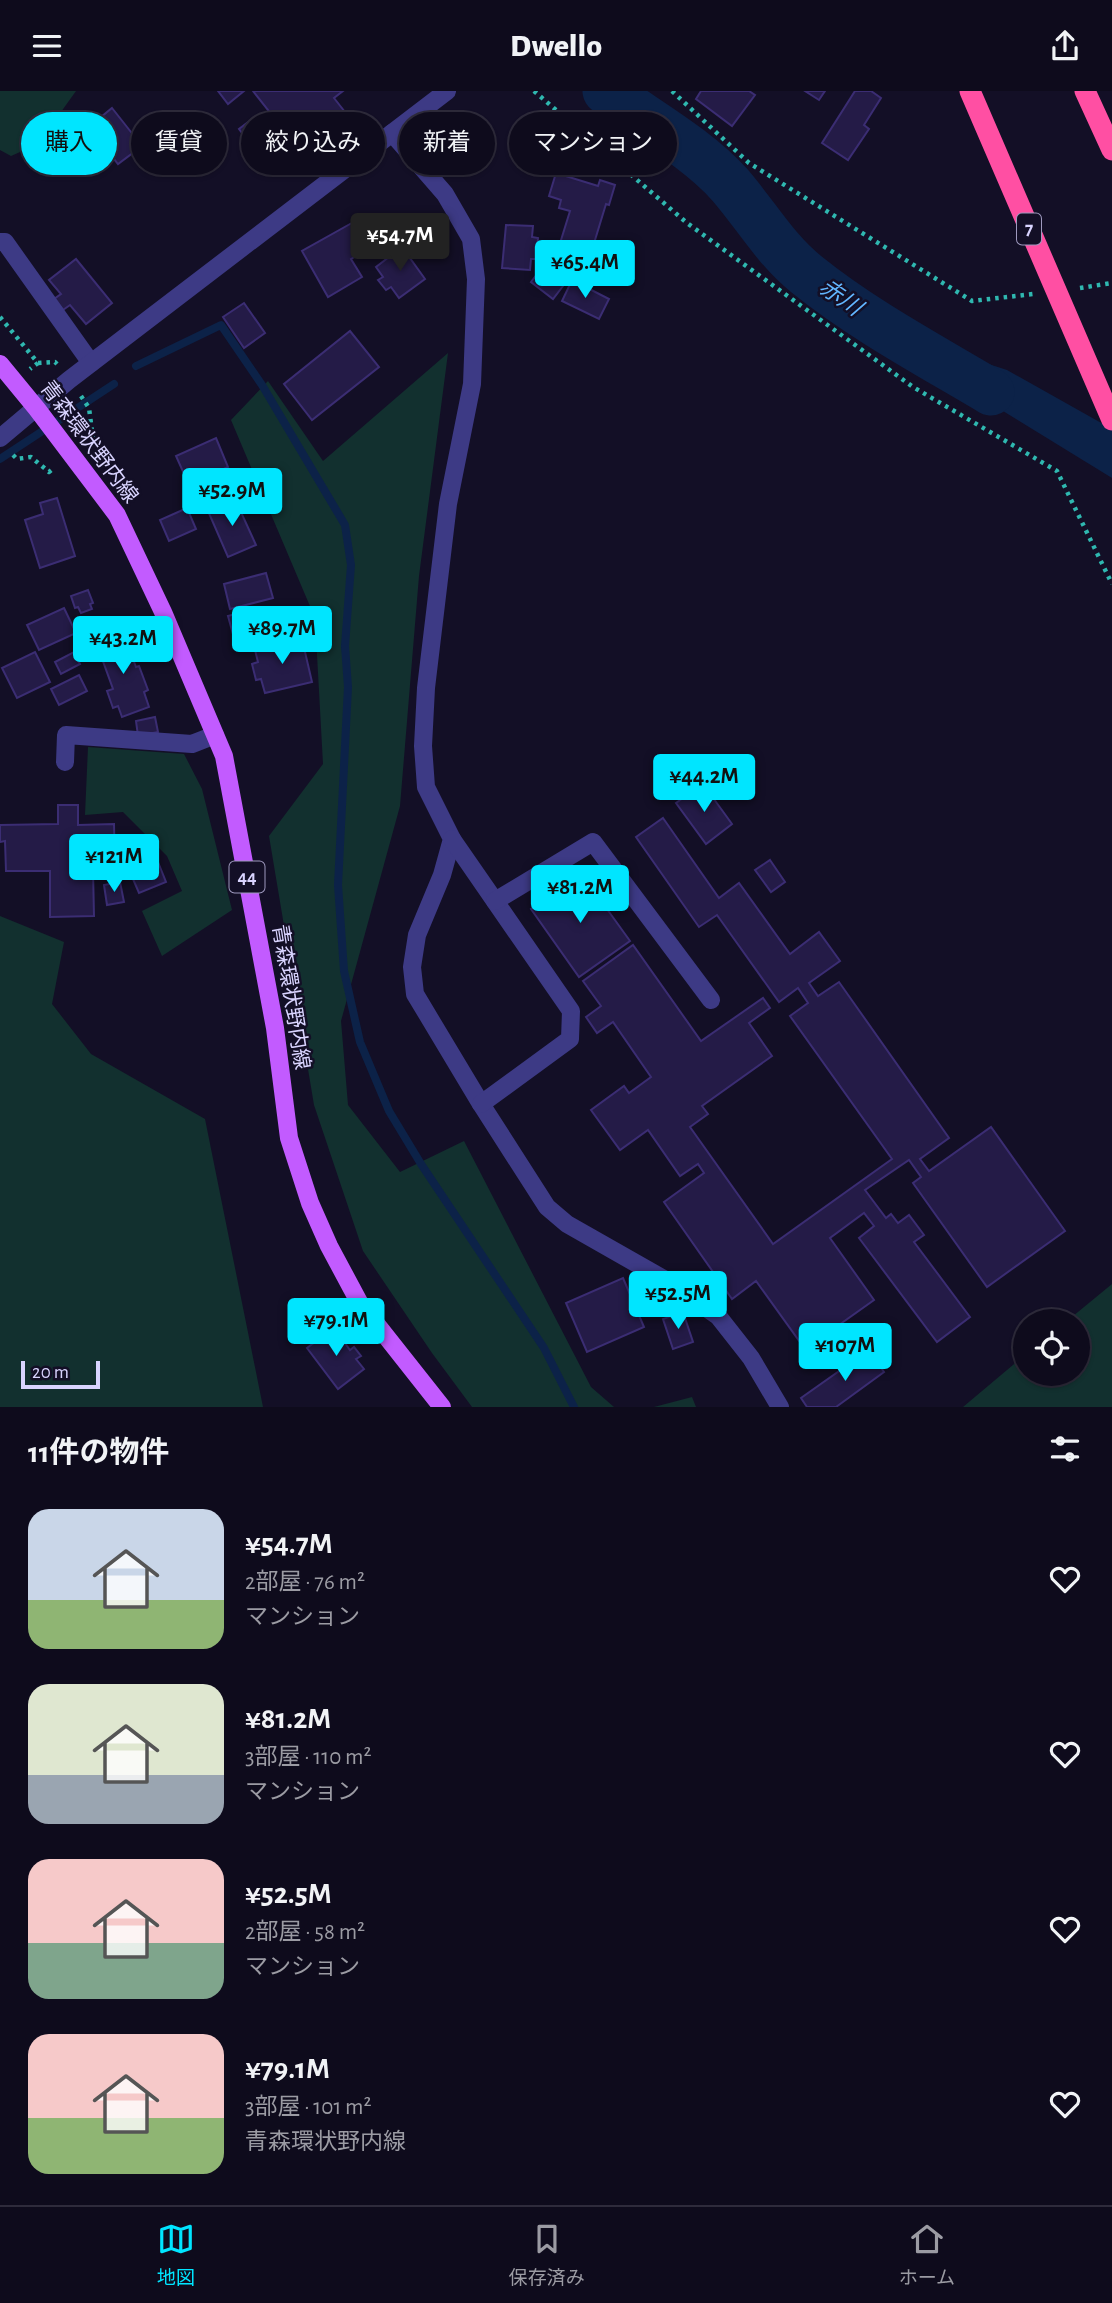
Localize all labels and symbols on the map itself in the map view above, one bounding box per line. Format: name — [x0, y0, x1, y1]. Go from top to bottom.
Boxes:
pin: ¥54.7M — [343, 213, 457, 273]
road number: 7 — [1017, 213, 1041, 245]
pin: ¥65.4M — [528, 241, 642, 300]
water label: 赤川 — [815, 274, 869, 322]
street label: 青森環状野内線 — [36, 376, 142, 507]
pin: ¥52.9M — [175, 469, 289, 528]
pin: ¥89.7M — [225, 607, 339, 666]
pin: ¥43.2M — [66, 617, 180, 676]
pin: ¥44.2M — [647, 755, 761, 814]
pin: ¥121M — [65, 835, 163, 894]
road number: 44 — [230, 862, 264, 893]
pin: ¥81.2M — [523, 865, 637, 925]
street label: 青森環状野内線 — [269, 923, 314, 1071]
pin: ¥52.5M — [621, 1271, 735, 1331]
pin: ¥79.1M — [279, 1299, 393, 1358]
pin: ¥107M — [796, 1323, 894, 1383]
scale bar — [21, 1358, 100, 1390]

